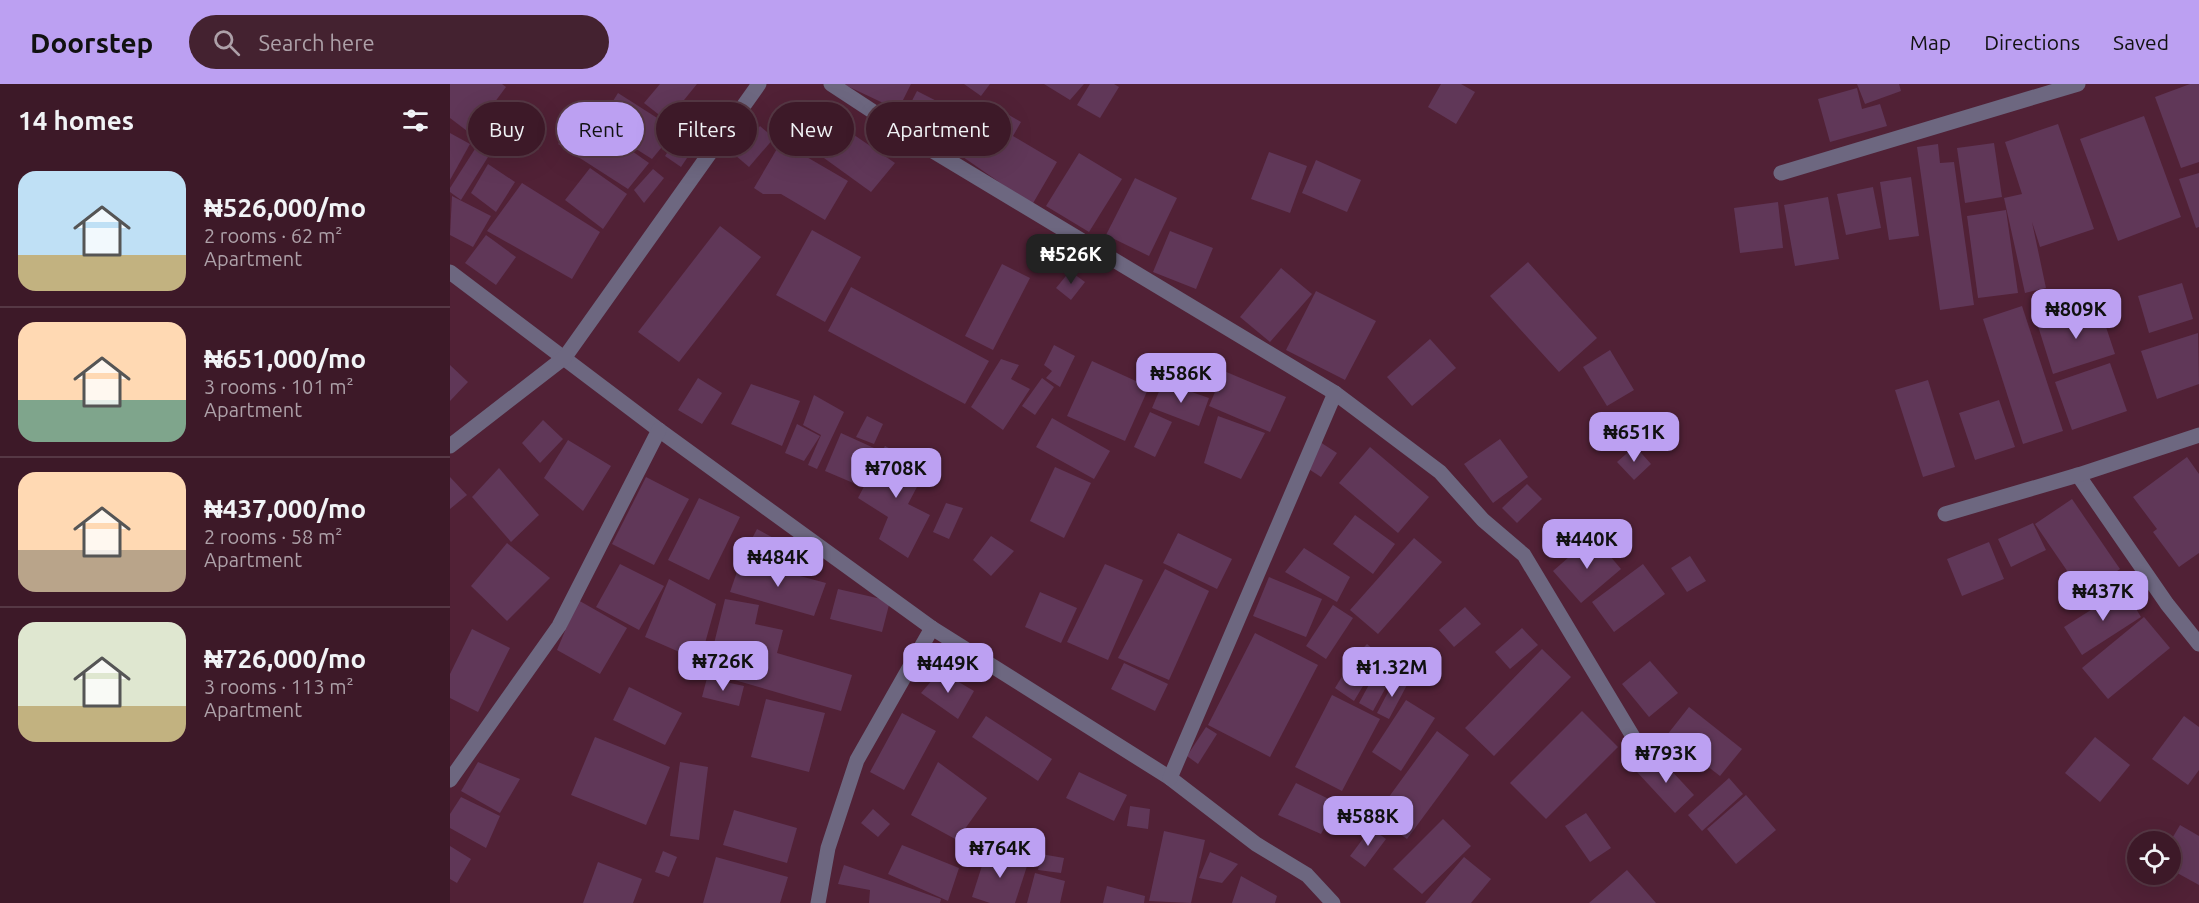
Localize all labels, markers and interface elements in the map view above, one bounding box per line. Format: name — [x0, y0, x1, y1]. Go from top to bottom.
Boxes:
search box — [189, 15, 609, 69]
icon: search — [210, 26, 243, 59]
text: Doorstep — [30, 27, 153, 58]
text: Search here — [258, 30, 375, 55]
text: Map — [1910, 30, 1951, 54]
text: Directions — [1984, 30, 2080, 54]
text: Saved — [2113, 30, 2169, 54]
chip: Buy — [468, 102, 545, 156]
chip: Rent — [557, 102, 644, 156]
chip: Filters — [656, 102, 757, 156]
chip: New — [769, 102, 854, 156]
chip: Apartment — [866, 102, 1011, 156]
icon: filters — [399, 104, 432, 137]
text: 14 homes — [18, 106, 134, 135]
text: ₦526,000/mo — [204, 193, 366, 222]
icon: home — [66, 195, 138, 267]
text: 2 rooms · 62 m² — [204, 224, 342, 247]
pin: ₦526K — [1029, 234, 1113, 285]
text: ₦526K — [1040, 242, 1102, 265]
text: Apartment — [204, 247, 302, 270]
pin: ₦809K — [2034, 289, 2118, 340]
text: ₦809K — [2045, 297, 2107, 320]
text: ₦651,000/mo — [204, 344, 366, 373]
icon: home — [66, 346, 138, 418]
pin: ₦586K — [1139, 353, 1223, 404]
text: ₦586K — [1150, 361, 1212, 384]
text: 3 rooms · 101 m² — [204, 375, 354, 398]
text: Apartment — [204, 398, 302, 421]
pin: ₦651K — [1592, 412, 1676, 463]
text: ₦651K — [1603, 420, 1665, 443]
pin: ₦708K — [854, 448, 938, 499]
text: ₦708K — [865, 456, 927, 479]
text: ₦437,000/mo — [204, 494, 366, 523]
icon: home — [66, 496, 138, 568]
pin: ₦440K — [1545, 519, 1629, 570]
text: 2 rooms · 58 m² — [204, 525, 342, 548]
text: ₦440K — [1556, 527, 1618, 550]
pin: ₦484K — [736, 537, 820, 588]
text: ₦484K — [747, 545, 809, 568]
text: Apartment — [204, 548, 302, 571]
pin: ₦437K — [2061, 571, 2145, 622]
text: ₦437K — [2072, 579, 2134, 602]
pin: ₦726K — [681, 641, 765, 692]
pin: ₦449K — [906, 643, 990, 694]
text: ₦726,000/mo — [204, 644, 366, 673]
icon: home — [66, 646, 138, 718]
pin: ₦1.32M — [1343, 647, 1441, 698]
text: ₦726K — [692, 649, 754, 672]
text: ₦449K — [917, 651, 979, 674]
text: ₦1.32M — [1356, 655, 1428, 678]
text: 3 rooms · 113 m² — [204, 675, 354, 698]
text: Apartment — [204, 698, 302, 721]
pin: ₦793K — [1624, 733, 1708, 784]
text: ₦793K — [1635, 741, 1697, 764]
pin: ₦588K — [1326, 796, 1410, 847]
text: ₦588K — [1337, 804, 1399, 827]
pin: ₦764K — [958, 828, 1042, 879]
map controls — [2127, 831, 2181, 885]
button: locate — [2127, 831, 2181, 885]
text: ₦764K — [969, 836, 1031, 859]

